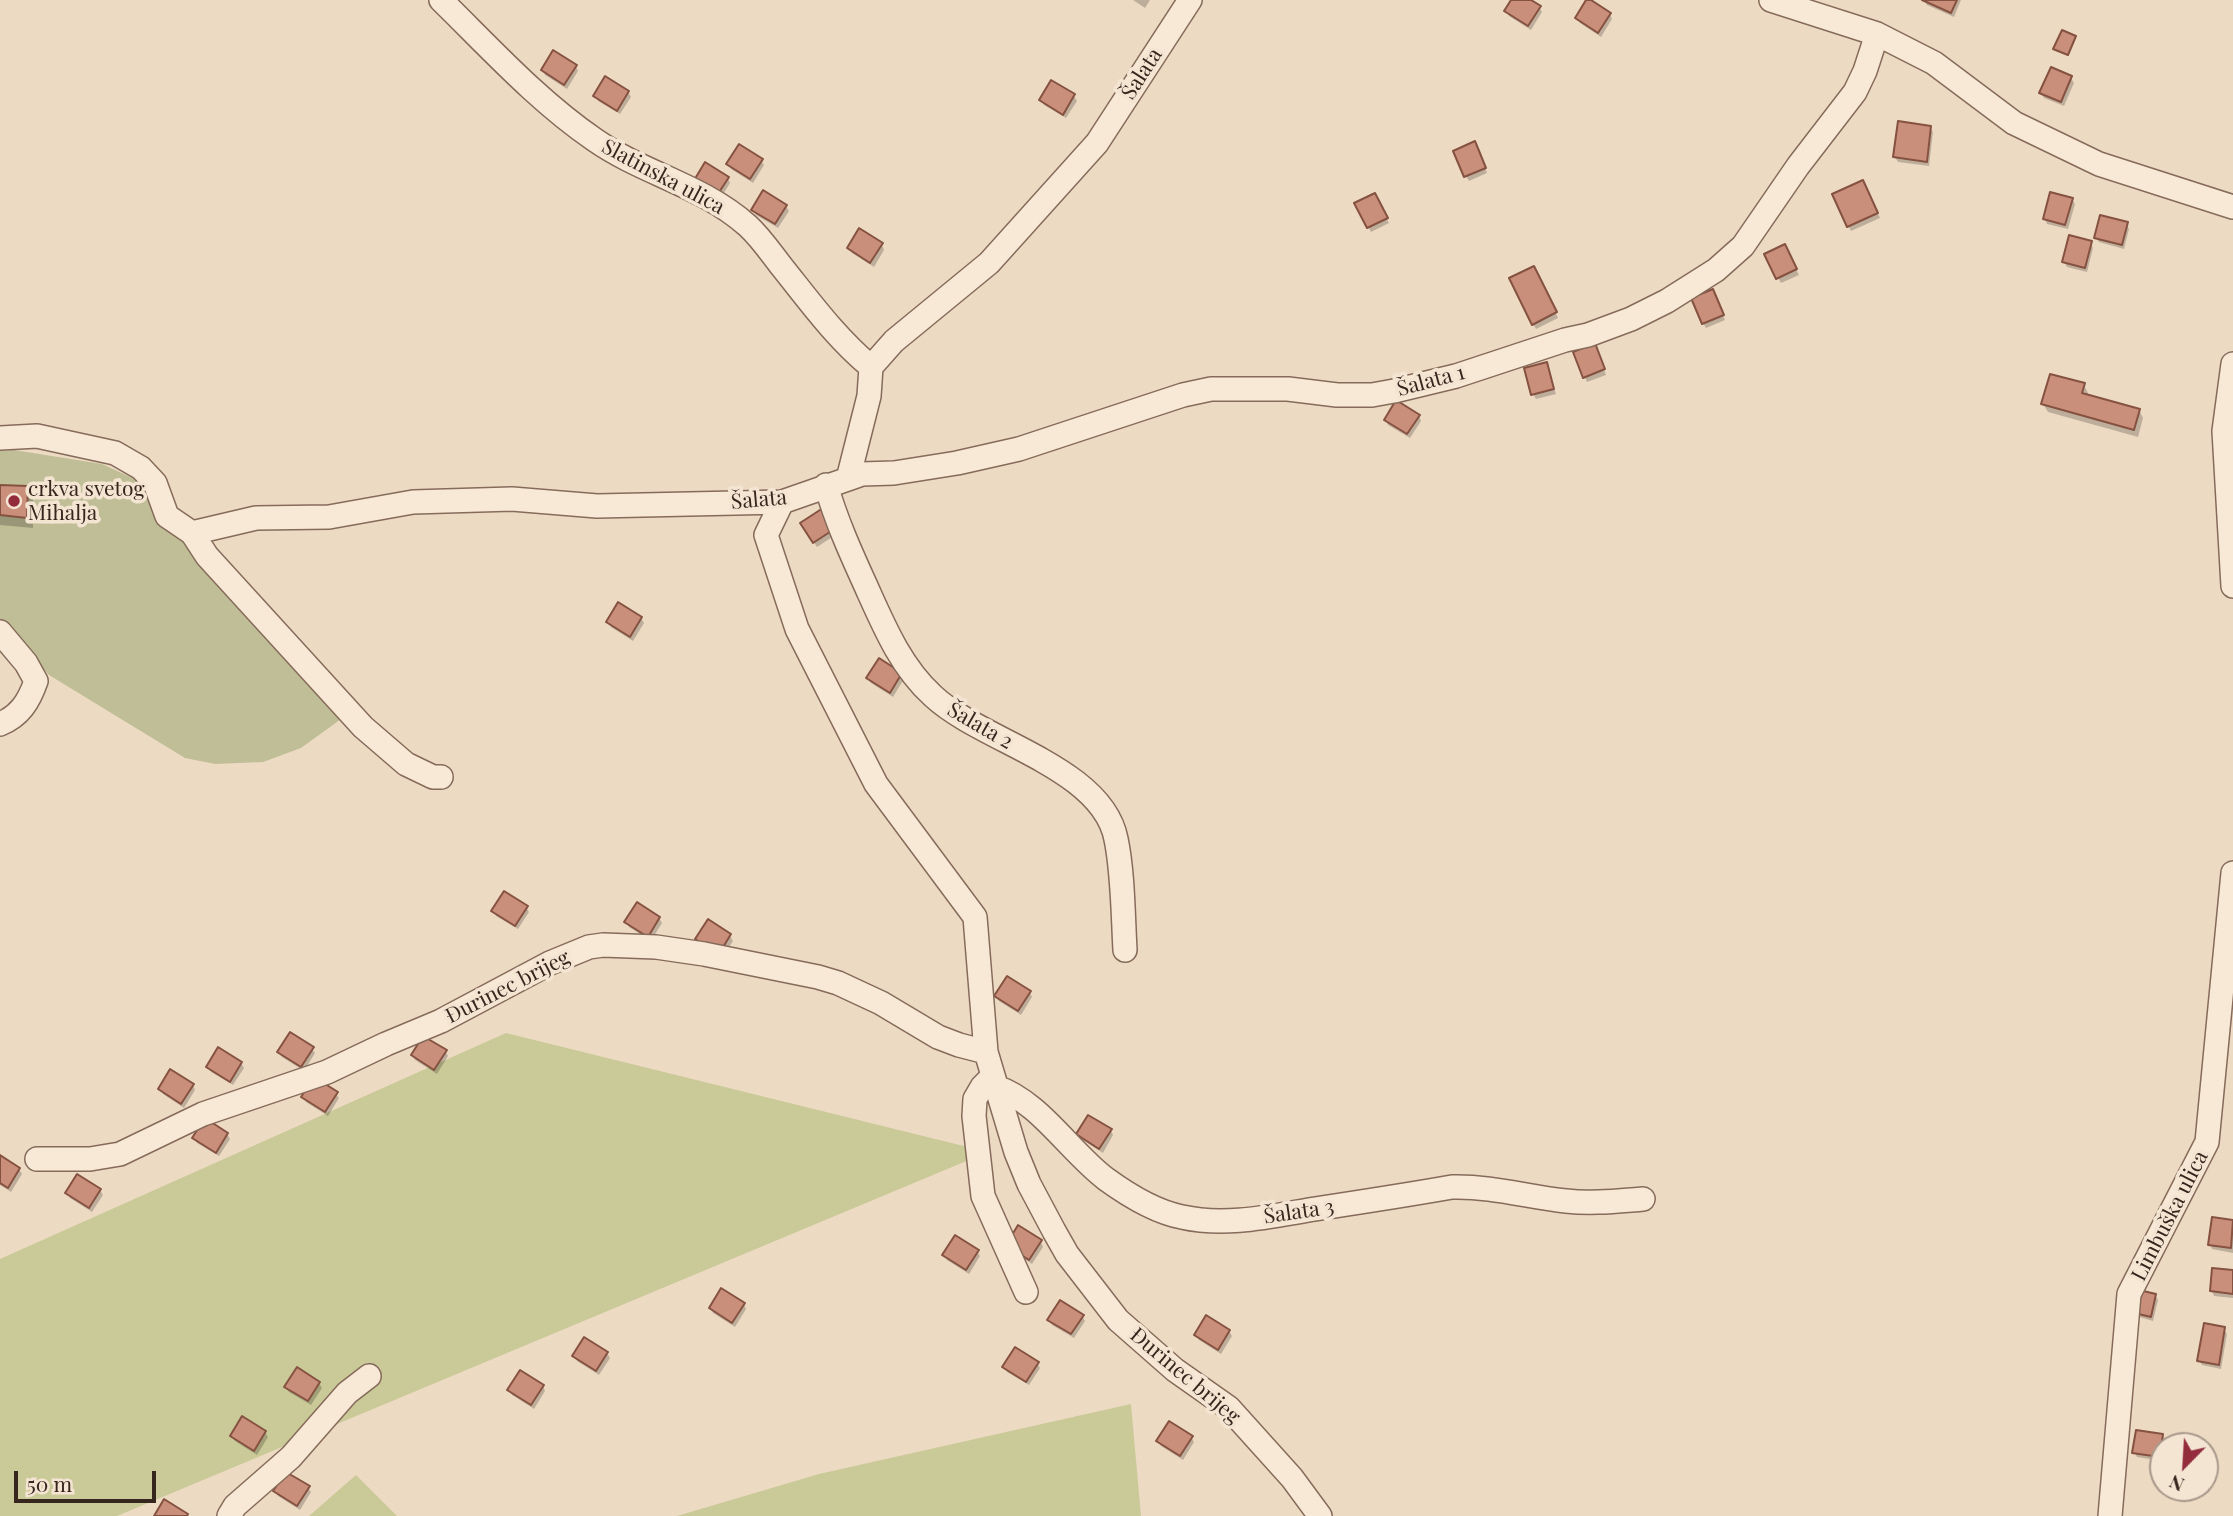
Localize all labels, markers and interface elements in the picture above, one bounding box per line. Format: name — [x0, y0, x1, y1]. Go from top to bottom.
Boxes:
street label: Šalata — [1116, 44, 1168, 104]
street label: Slatinska ulica — [597, 134, 729, 220]
street label: Šalata 1 — [1394, 360, 1468, 402]
place label: crkva svetog Mihalja — [28, 476, 145, 526]
street label: Šalata — [730, 485, 788, 515]
marker: crkva svetog Mihalja — [6, 493, 22, 509]
street label: Šalata 2 — [943, 697, 1017, 755]
street label: Đurinec brijeg — [442, 945, 574, 1029]
street label: Limbuška ulica — [2126, 1147, 2214, 1285]
street label: Šalata 3 — [1262, 1195, 1336, 1229]
street label: Đurinec brijeg — [1125, 1323, 1245, 1429]
north arrow — [2149, 1432, 2219, 1502]
scale bar — [18, 1456, 159, 1500]
text: 50 m — [27, 1469, 72, 1497]
text: N — [2165, 1470, 2188, 1499]

